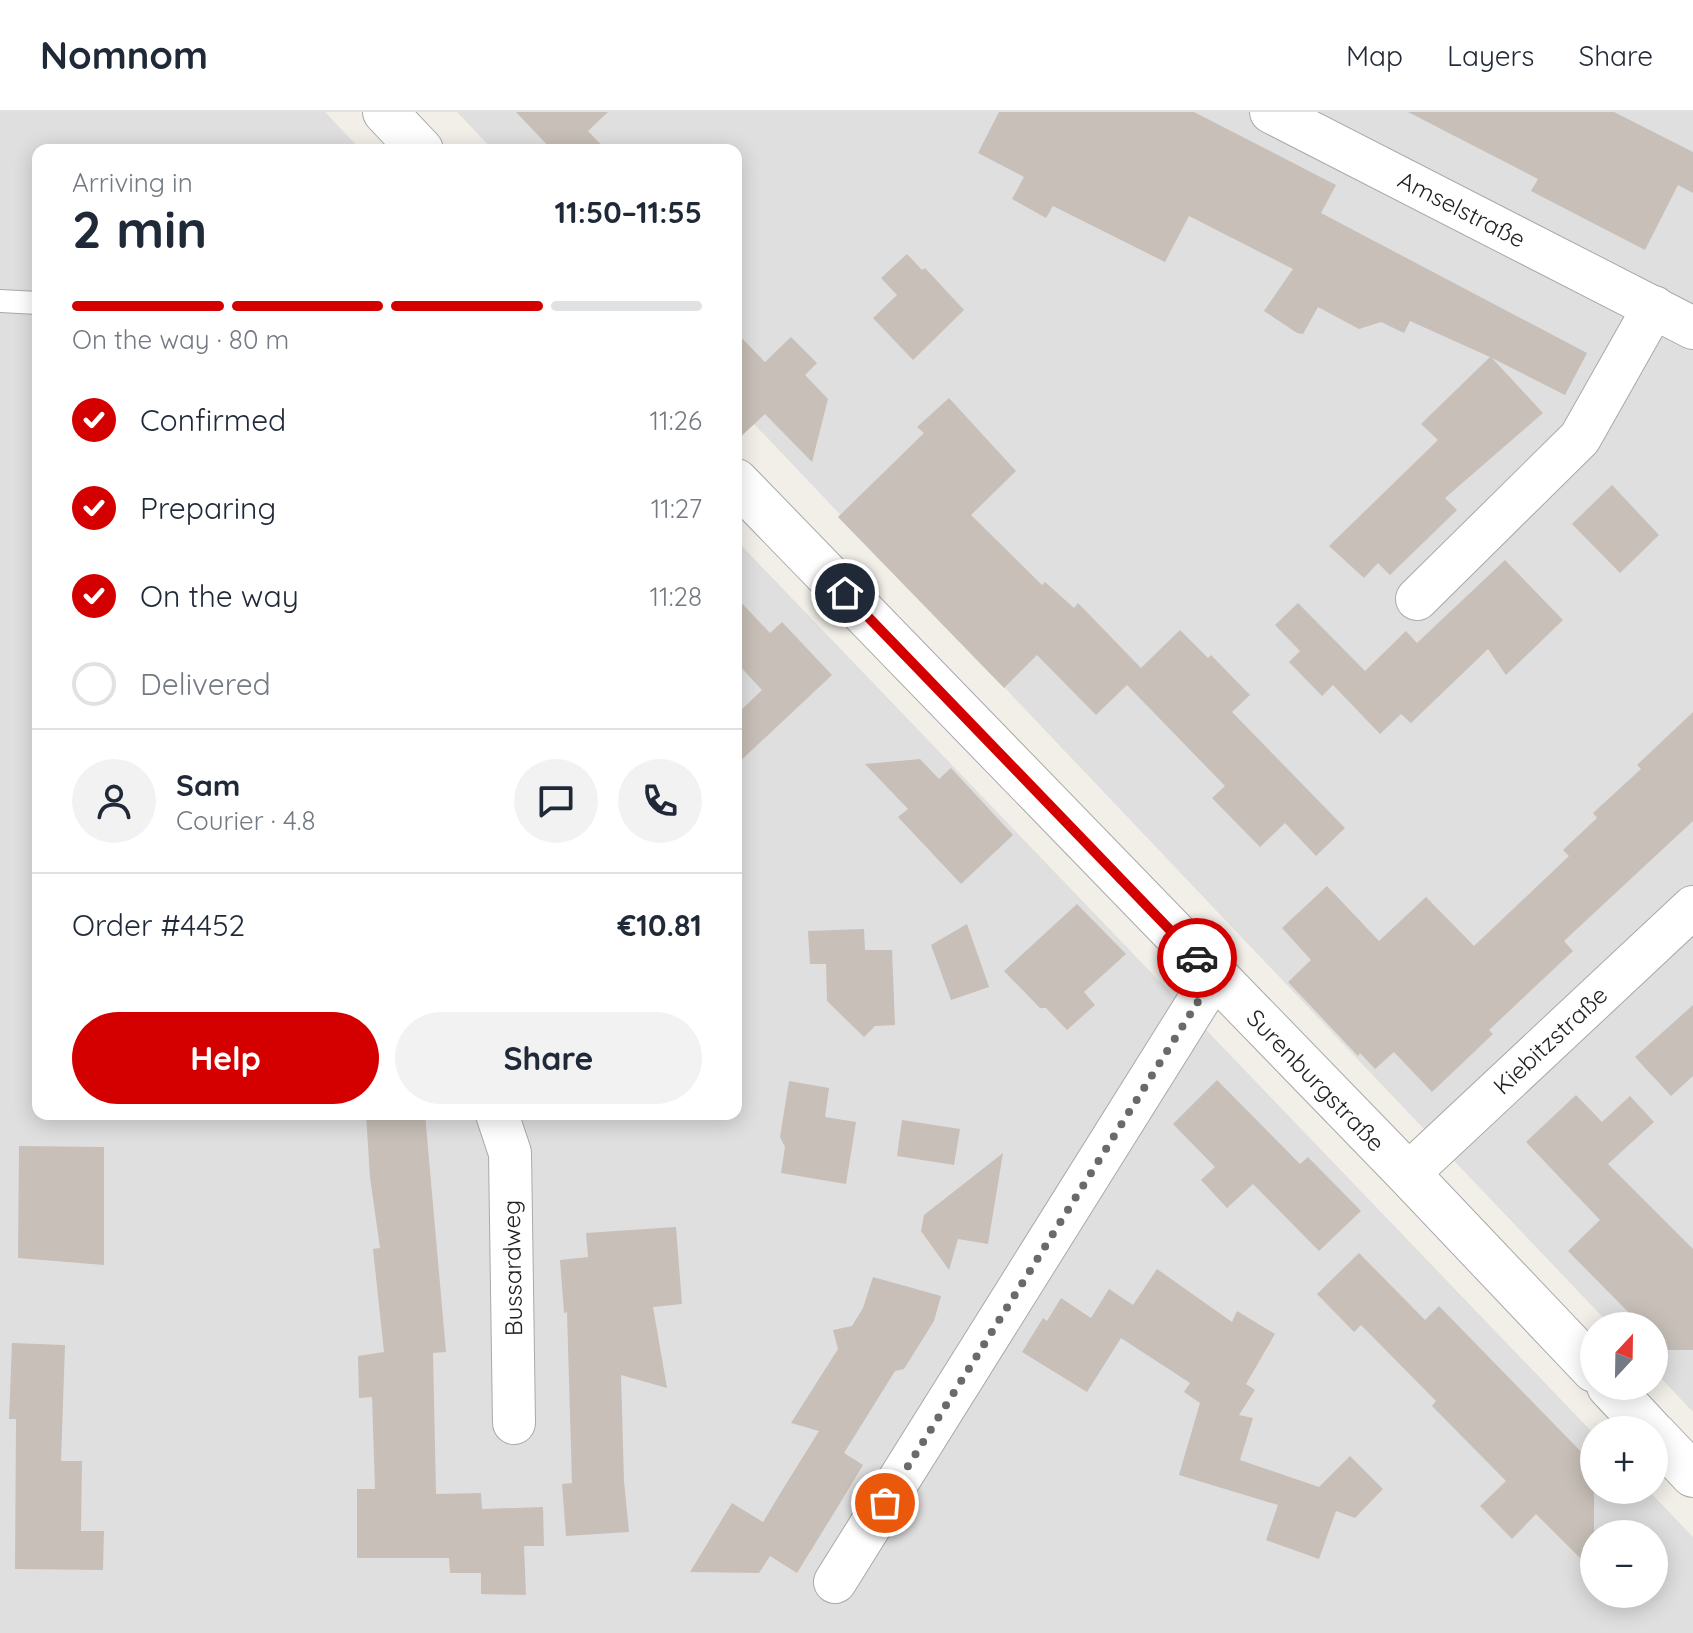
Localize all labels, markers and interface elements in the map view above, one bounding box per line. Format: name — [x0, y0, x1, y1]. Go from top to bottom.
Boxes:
text: Nomnom — [40, 31, 208, 79]
text: Map — [1346, 38, 1403, 73]
text: Layers — [1447, 38, 1534, 73]
text: Share — [1578, 38, 1653, 73]
street label: Amselstraße — [1393, 164, 1531, 254]
text: Arriving in — [72, 166, 193, 199]
text: 11:50–11:55 — [554, 193, 702, 231]
text: 2 min — [72, 196, 207, 261]
text: On the way · 80 m — [72, 323, 289, 356]
icon: check — [72, 398, 116, 442]
text: Confirmed — [140, 401, 286, 439]
text: 11:26 — [650, 404, 702, 437]
icon: check — [72, 486, 116, 530]
text: Preparing — [140, 489, 276, 527]
text: 11:27 — [651, 492, 702, 525]
pin — [811, 559, 879, 627]
icon: home — [823, 571, 867, 615]
icon: check — [72, 574, 116, 618]
text: On the way — [140, 577, 299, 615]
text: 11:28 — [649, 580, 702, 613]
text: Delivered — [140, 665, 271, 703]
button: person — [72, 759, 156, 843]
button: chat — [514, 759, 598, 843]
button: phone — [618, 759, 702, 843]
text: Sam — [176, 766, 240, 804]
text: Courier · 4.8 — [176, 804, 315, 837]
text: Order #4452 — [72, 906, 245, 944]
text: €10.81 — [618, 906, 702, 944]
courier — [1157, 918, 1237, 998]
icon: car — [1175, 936, 1219, 980]
street label: Kiebitzstraße — [1487, 980, 1613, 1100]
street label: Surenburgstraße — [1241, 1003, 1391, 1157]
button: Help — [72, 1012, 379, 1104]
button: Share — [395, 1012, 702, 1104]
street label: Bussardweg — [496, 1200, 528, 1336]
north arrow — [1580, 1312, 1668, 1400]
map controls — [1580, 1312, 1668, 1608]
button: + — [1580, 1416, 1668, 1504]
pin — [851, 1469, 919, 1537]
icon: bag — [863, 1481, 907, 1525]
button: − — [1580, 1520, 1668, 1608]

